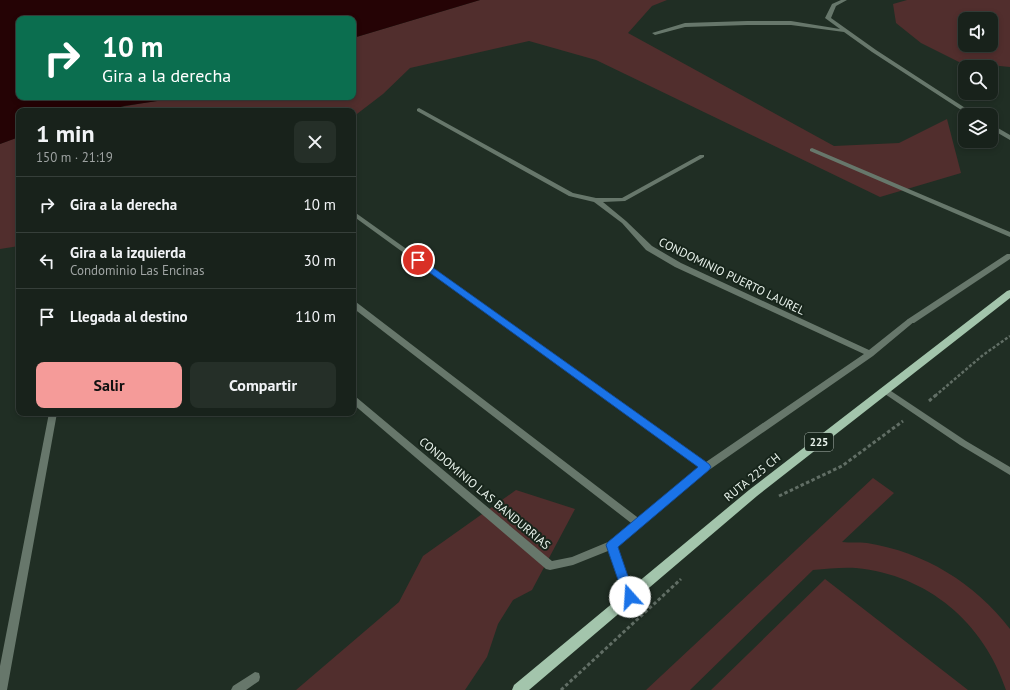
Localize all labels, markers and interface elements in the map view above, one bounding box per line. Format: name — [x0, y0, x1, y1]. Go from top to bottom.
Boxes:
map controls — [958, 12, 998, 148]
button: sound — [958, 12, 998, 52]
text: 10 m — [102, 28, 163, 65]
icon: right — [36, 32, 88, 84]
button: search — [958, 60, 998, 100]
text: Gira a la derecha — [102, 64, 231, 87]
button: layers — [958, 108, 998, 148]
text: 1 min — [36, 118, 95, 149]
button: close — [294, 121, 336, 163]
text: 150 m · 21:19 — [36, 149, 113, 166]
icon: right — [36, 194, 58, 216]
text: Gira a la derecha — [70, 195, 177, 214]
text: 10 m — [303, 195, 336, 214]
street label: CONDOMINIO PUERTO LAUREL — [657, 234, 807, 318]
text: Gira a la izquierda — [70, 243, 186, 262]
pin — [401, 243, 435, 277]
icon: arrive — [407, 249, 429, 271]
icon: left — [36, 250, 58, 272]
text: 30 m — [303, 251, 336, 270]
text: Condominio Las Encinas — [70, 262, 204, 279]
icon: arrive — [36, 306, 58, 328]
text: Llegada al destino — [70, 307, 188, 326]
text: 110 m — [295, 307, 336, 326]
button: Salir — [36, 362, 182, 408]
button: Compartir — [190, 362, 336, 408]
road number: 225 — [805, 433, 833, 451]
street label: CONDOMINIO LAS BANDURRIAS — [416, 434, 554, 552]
street label: RUTA 225 CH — [721, 450, 783, 504]
position arrow — [609, 576, 651, 618]

